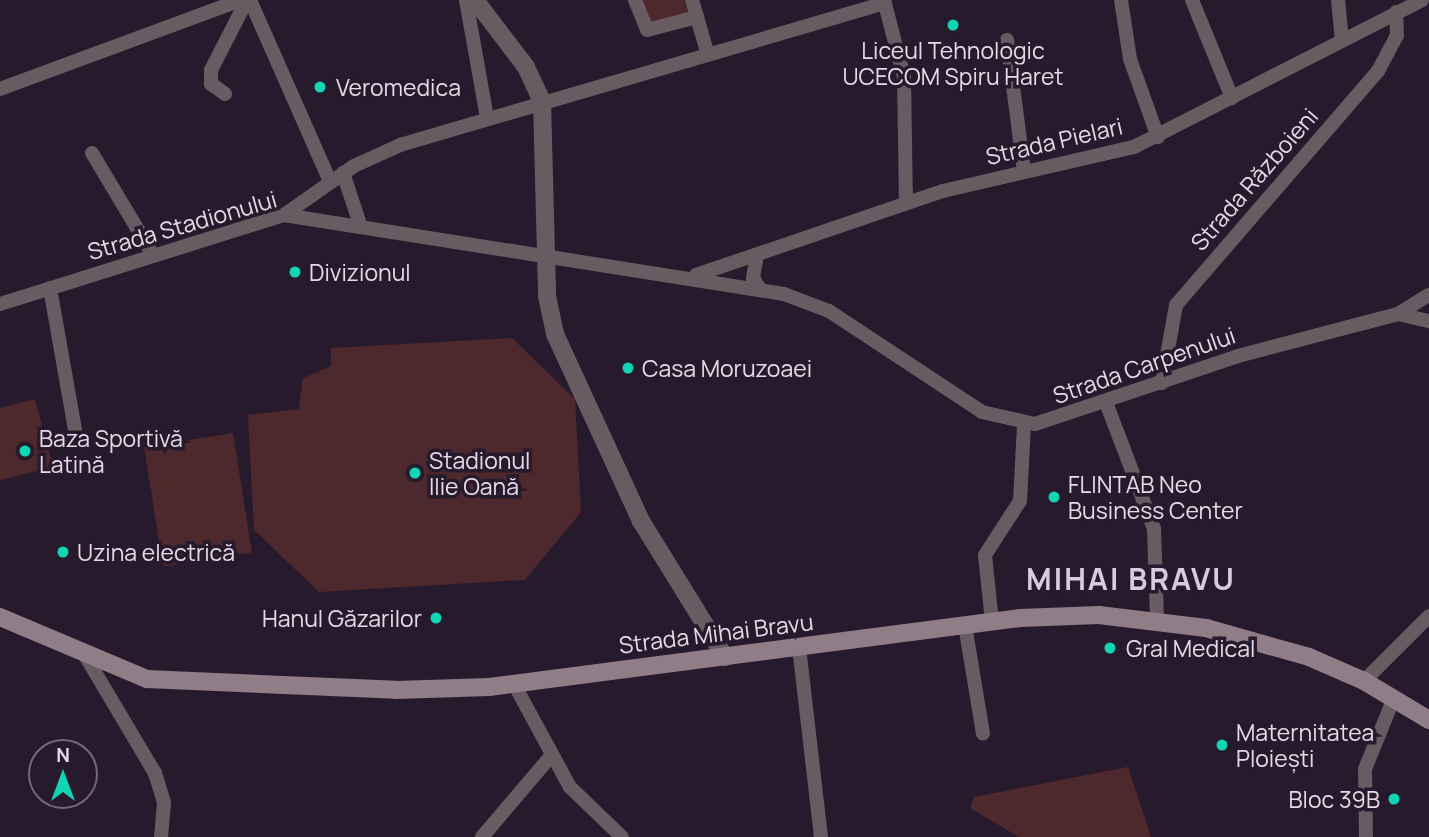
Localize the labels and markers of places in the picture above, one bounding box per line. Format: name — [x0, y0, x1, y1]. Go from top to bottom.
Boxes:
marker: Liceul Tehnologic UCECOM Spiru Haret — [945, 17, 961, 33]
place label: Liceul Tehnologic UCECOM Spiru Haret — [842, 36, 1064, 90]
place label: Veromedica — [336, 73, 461, 101]
marker: Veromedica — [310, 77, 330, 97]
place label: Divizionul — [309, 258, 411, 286]
marker: Divizionul — [287, 264, 303, 280]
place label: Casa Moruzoaei — [642, 354, 812, 382]
marker: Casa Moruzoaei — [620, 360, 636, 376]
place label: Baza Sportivă Latină — [39, 424, 183, 478]
marker: Baza Sportivă Latină — [17, 443, 33, 459]
place label: Stadionul Ilie Oană — [429, 446, 530, 500]
marker: Stadionul Ilie Oană — [407, 465, 423, 481]
place label: FLINTAB Neo Business Center — [1068, 470, 1243, 524]
marker: FLINTAB Neo Business Center — [1046, 489, 1062, 505]
place label: Uzina electrică — [77, 538, 235, 566]
marker: Uzina electrică — [55, 544, 71, 560]
place label: Hanul Găzarilor — [262, 604, 422, 632]
marker: Hanul Găzarilor — [428, 610, 444, 626]
place label: Gral Medical — [1126, 634, 1255, 662]
marker: Gral Medical — [1100, 638, 1120, 658]
place label: Maternitatea Ploiești — [1236, 718, 1374, 772]
marker: Maternitatea Ploiești — [1214, 737, 1230, 753]
place label: Bloc 39B — [1289, 785, 1380, 813]
marker: Bloc 39B — [1386, 791, 1402, 807]

